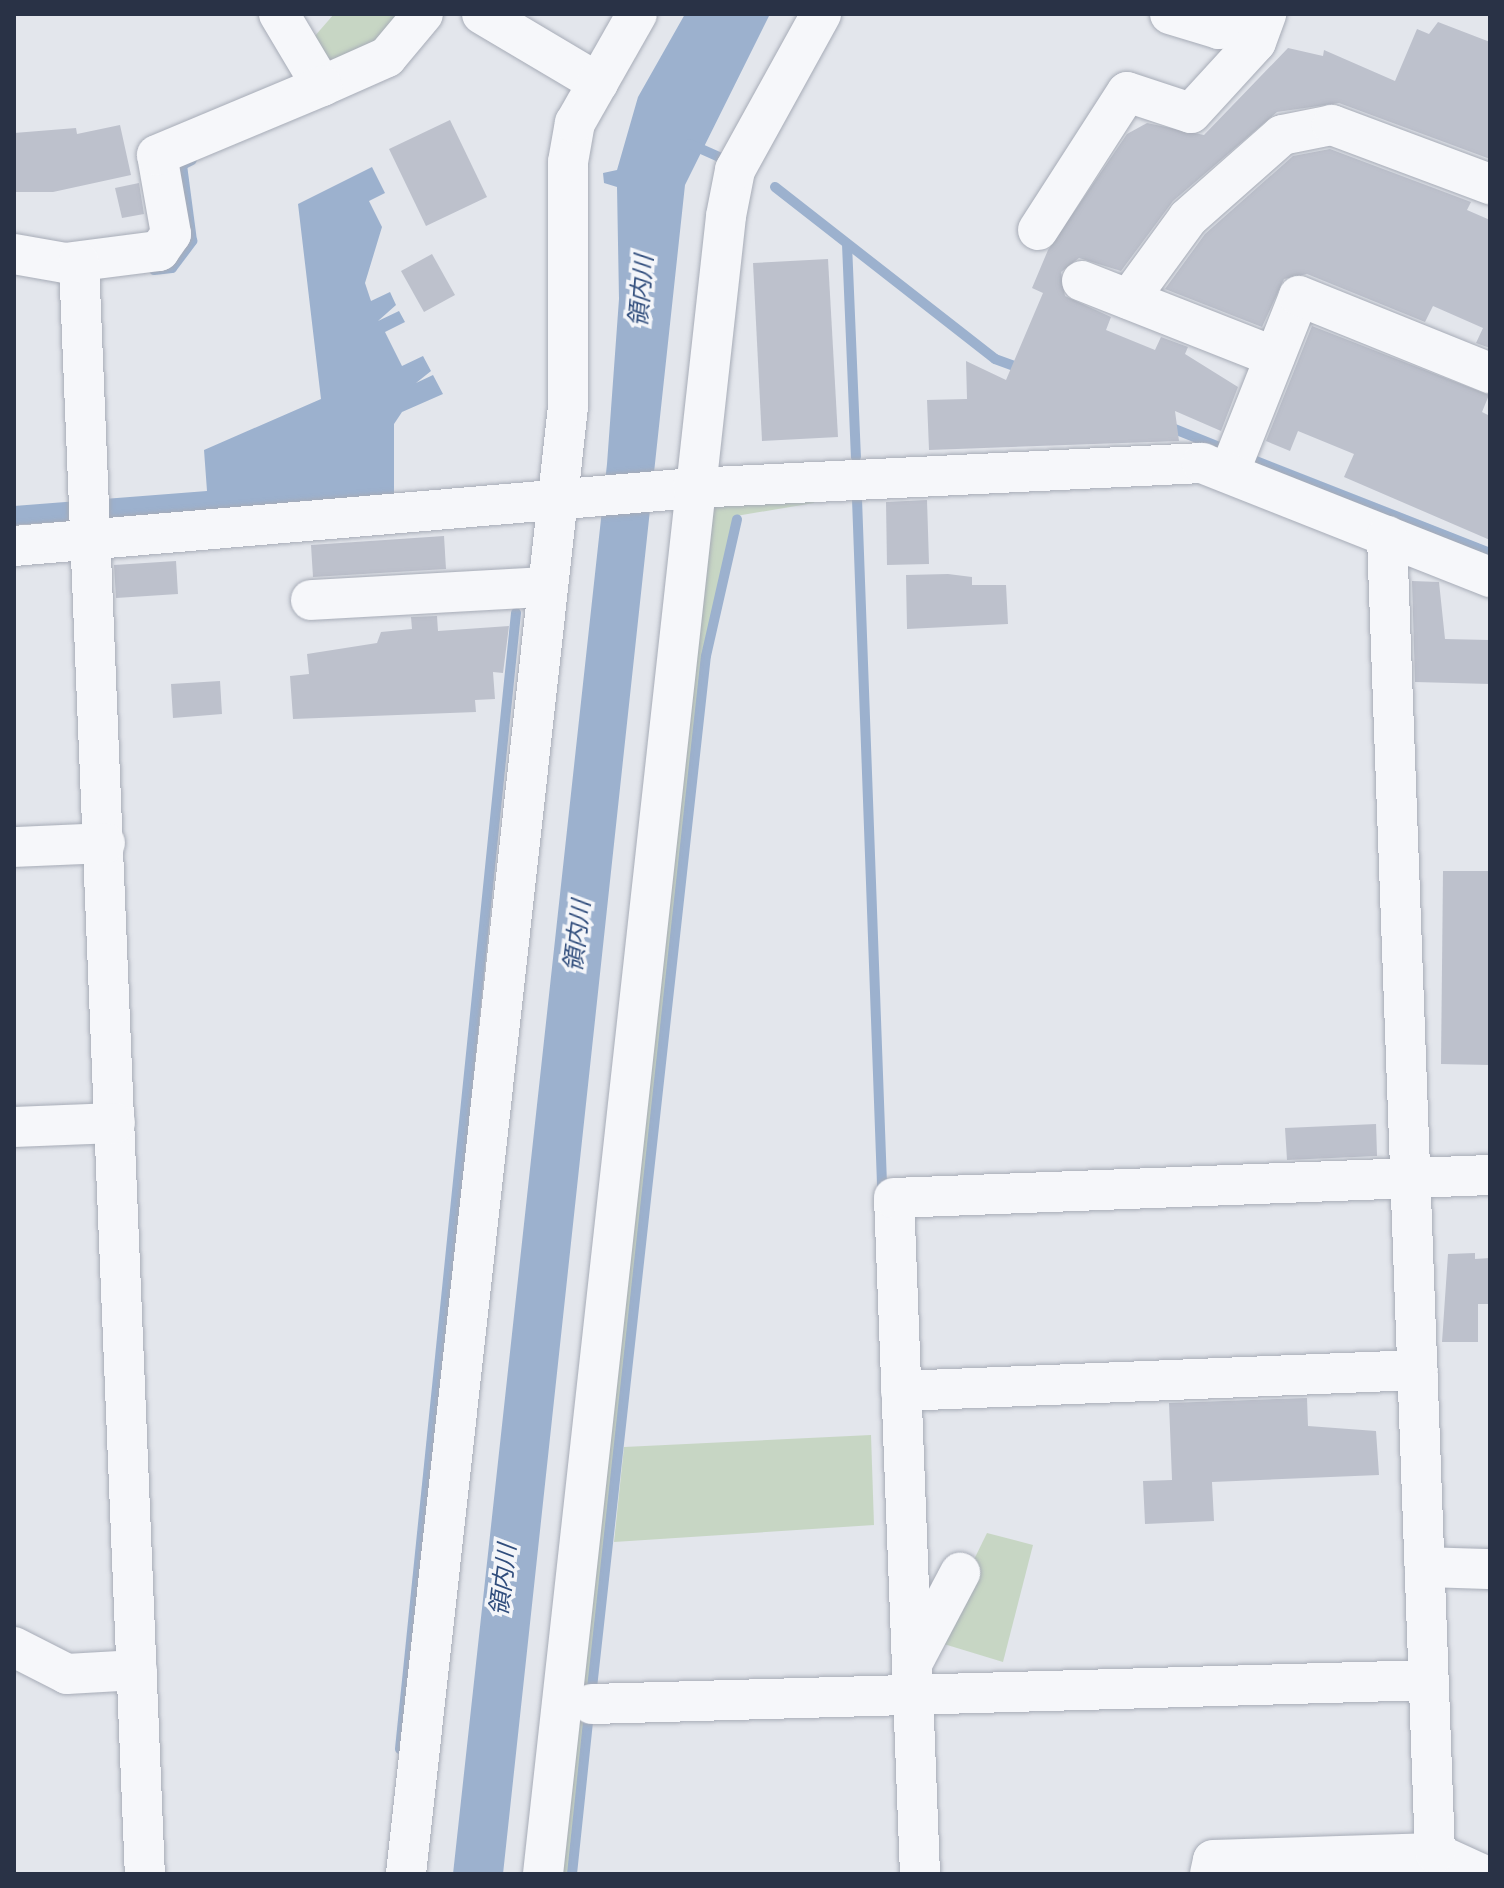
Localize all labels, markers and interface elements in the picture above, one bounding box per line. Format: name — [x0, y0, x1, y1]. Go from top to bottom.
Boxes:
water label: 領内川 — [624, 254, 658, 328]
water label: 領内川 — [558, 899, 596, 973]
water label: 領内川 — [484, 1543, 522, 1617]

